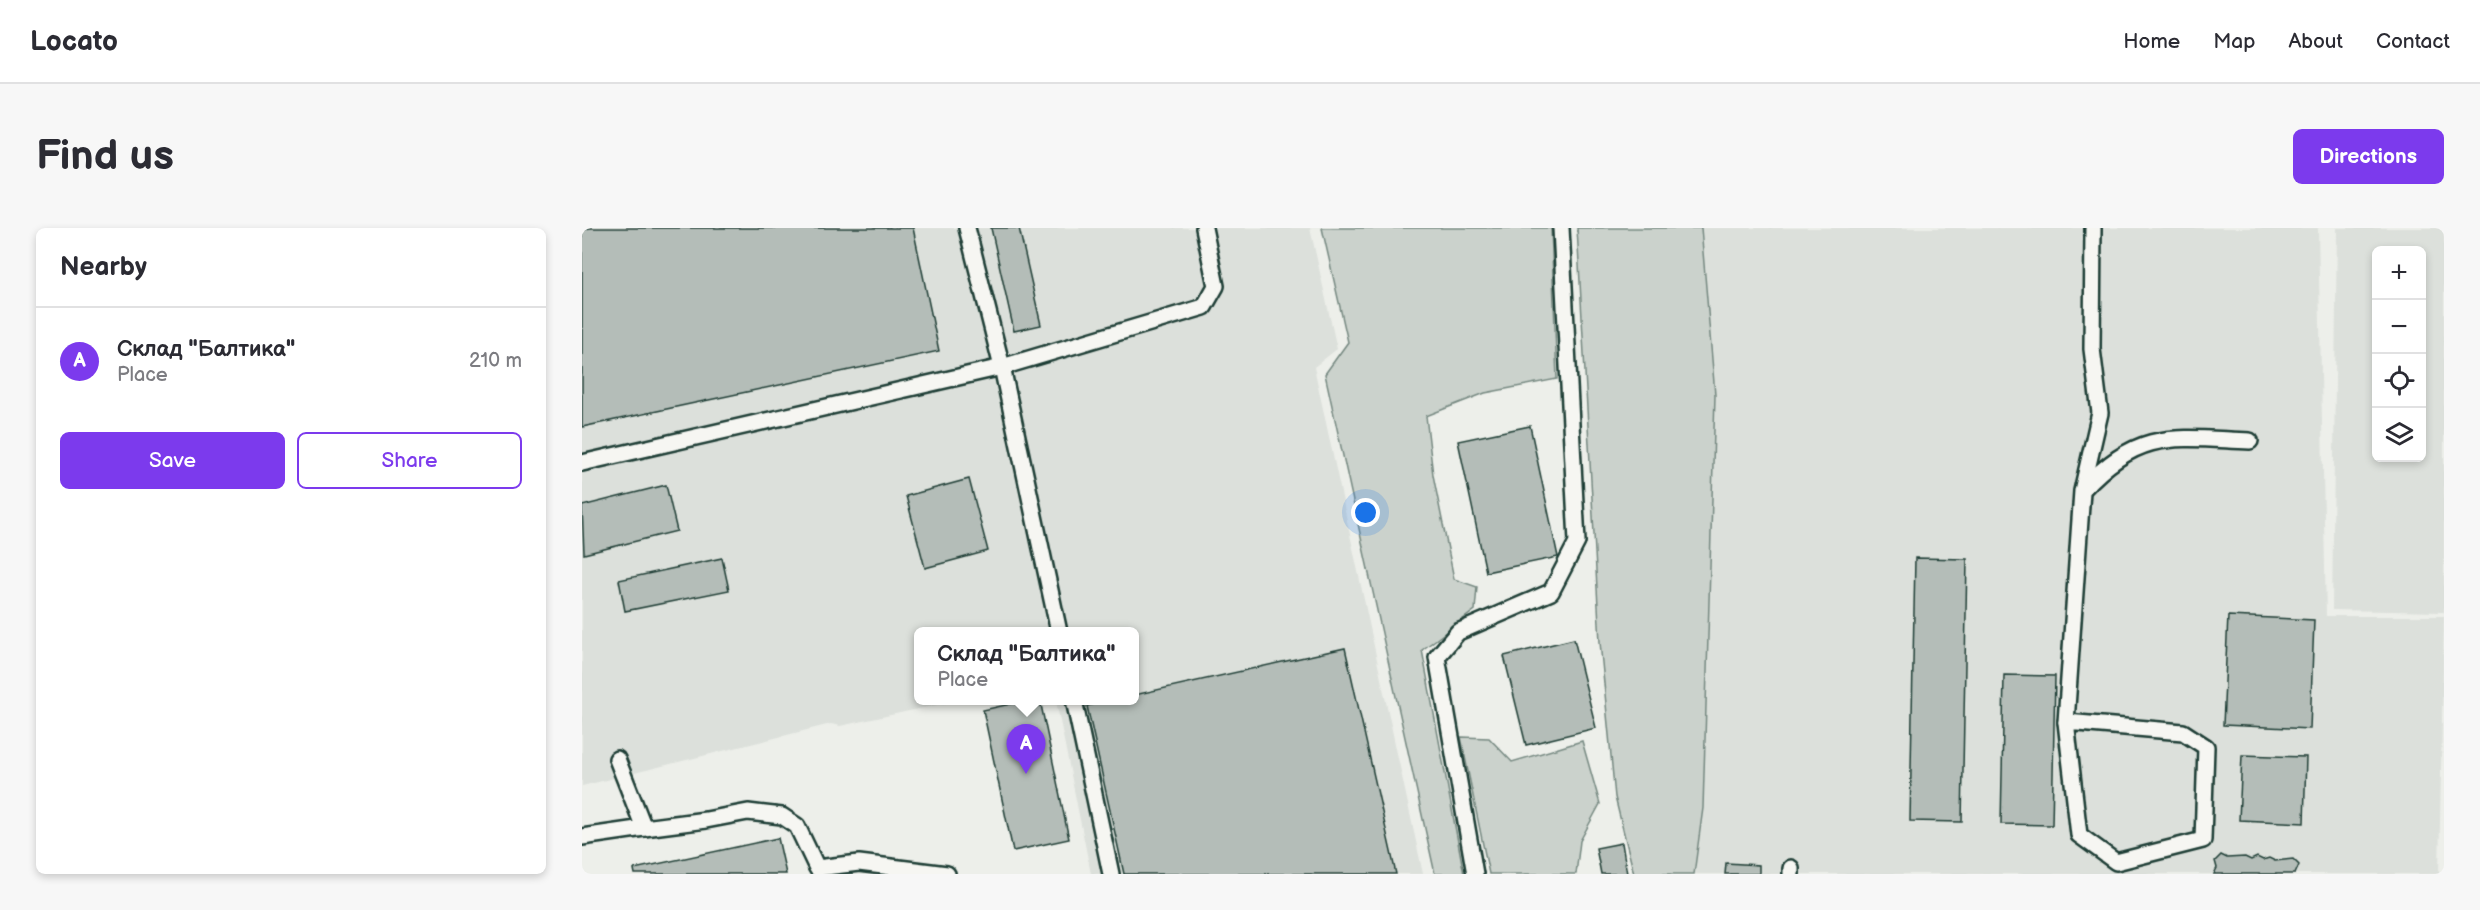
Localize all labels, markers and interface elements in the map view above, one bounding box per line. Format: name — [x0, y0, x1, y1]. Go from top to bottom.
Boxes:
text: Locato — [30, 25, 118, 58]
text: Home — [2123, 29, 2180, 54]
text: Map — [2213, 29, 2255, 54]
text: About — [2288, 29, 2343, 54]
text: Contact — [2376, 29, 2450, 54]
button: Directions — [2293, 129, 2444, 184]
text: Find us — [36, 131, 174, 182]
map controls — [2372, 246, 2426, 462]
button: + — [2372, 246, 2426, 300]
text: Nearby — [60, 252, 147, 283]
button: − — [2372, 300, 2426, 354]
text: Склад "Балтика" — [117, 336, 295, 363]
text: A — [73, 349, 86, 373]
text: 210 m — [469, 349, 522, 373]
button: locate — [2372, 354, 2426, 408]
text: Place — [117, 363, 168, 387]
button: layers — [2372, 408, 2426, 462]
button: Save — [60, 432, 285, 489]
button: Share — [297, 432, 522, 489]
your location — [1351, 498, 1380, 527]
popup — [914, 627, 1139, 705]
text: Склад "Балтика" — [937, 641, 1116, 668]
text: Place — [937, 668, 988, 692]
pin: A — [1006, 724, 1046, 774]

